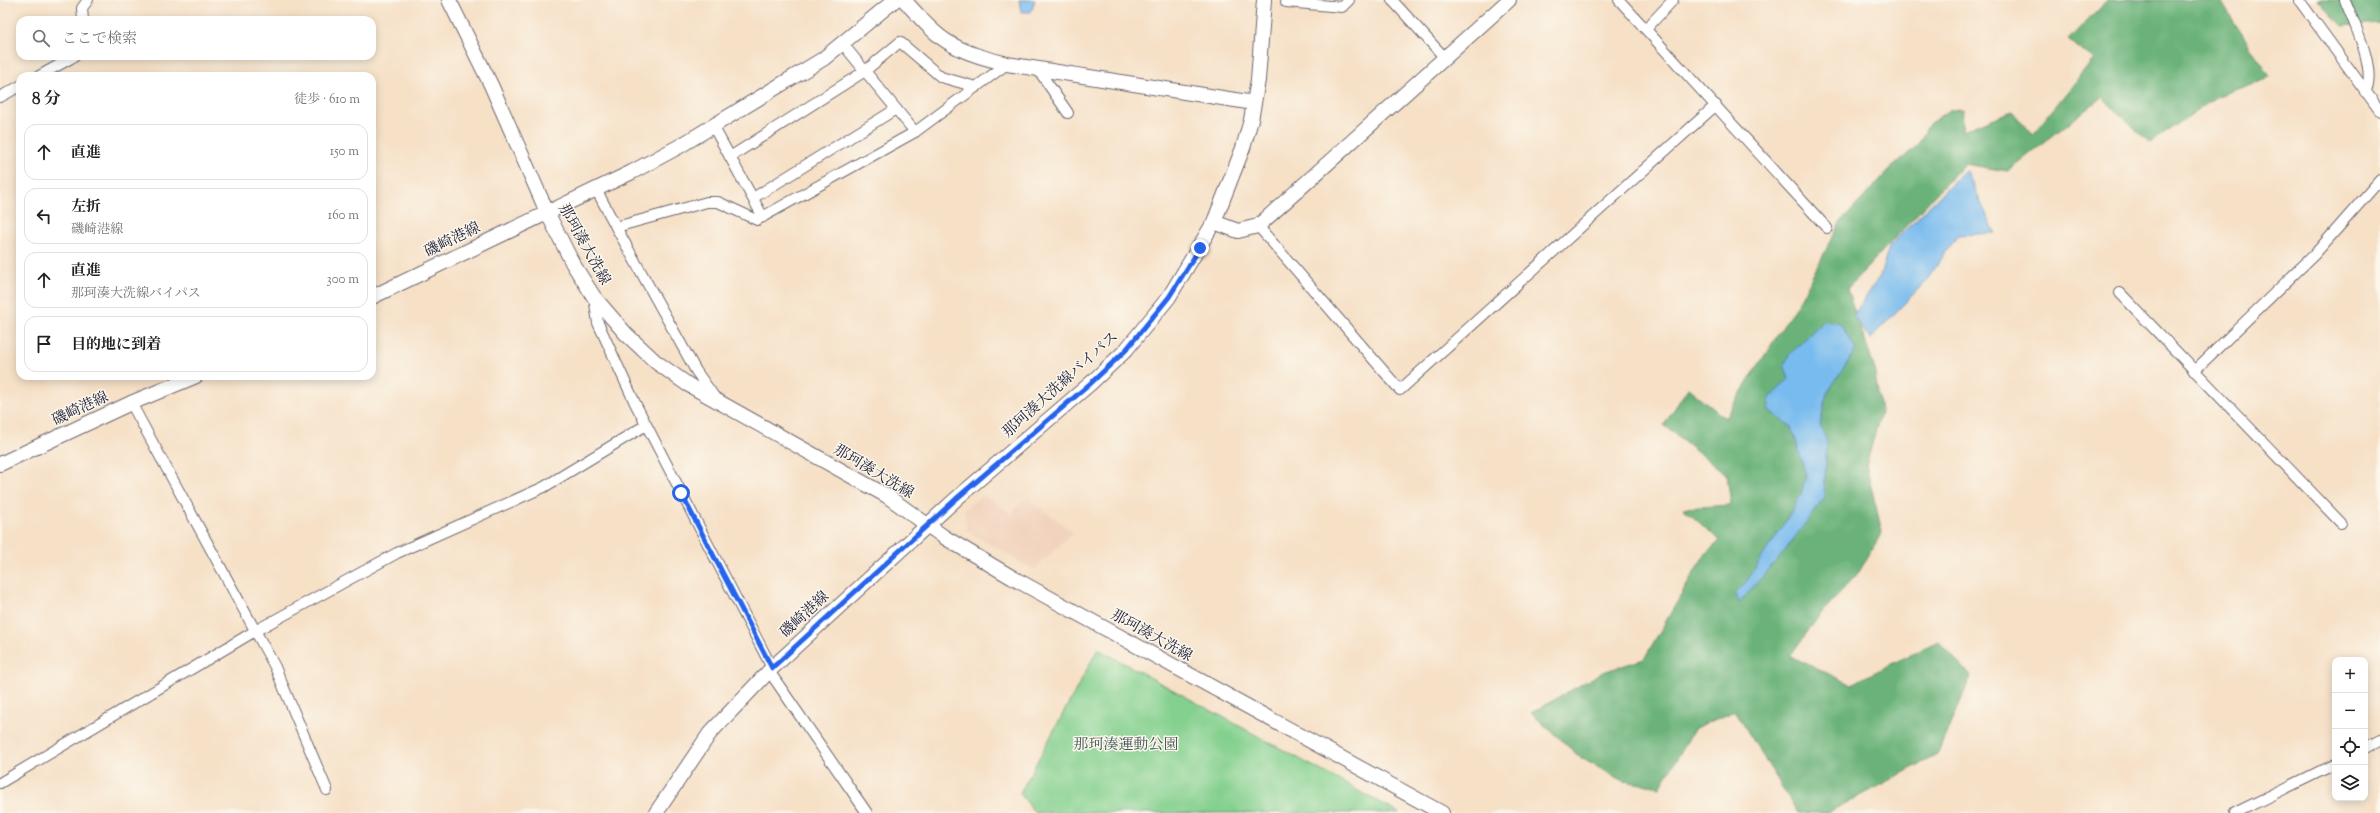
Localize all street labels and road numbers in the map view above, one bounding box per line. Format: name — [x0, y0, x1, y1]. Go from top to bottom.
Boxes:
street label: 那珂湊大洗線 — [553, 200, 615, 289]
street label: 磯崎港線 — [421, 218, 484, 263]
street label: 那珂湊大洗線バイパス — [998, 327, 1124, 443]
street label: 磯崎港線 — [49, 387, 112, 432]
street label: 那珂湊大洗線 — [829, 440, 917, 504]
street label: 磯崎港線 — [776, 587, 834, 643]
street label: 那珂湊大洗線 — [1107, 605, 1196, 667]

